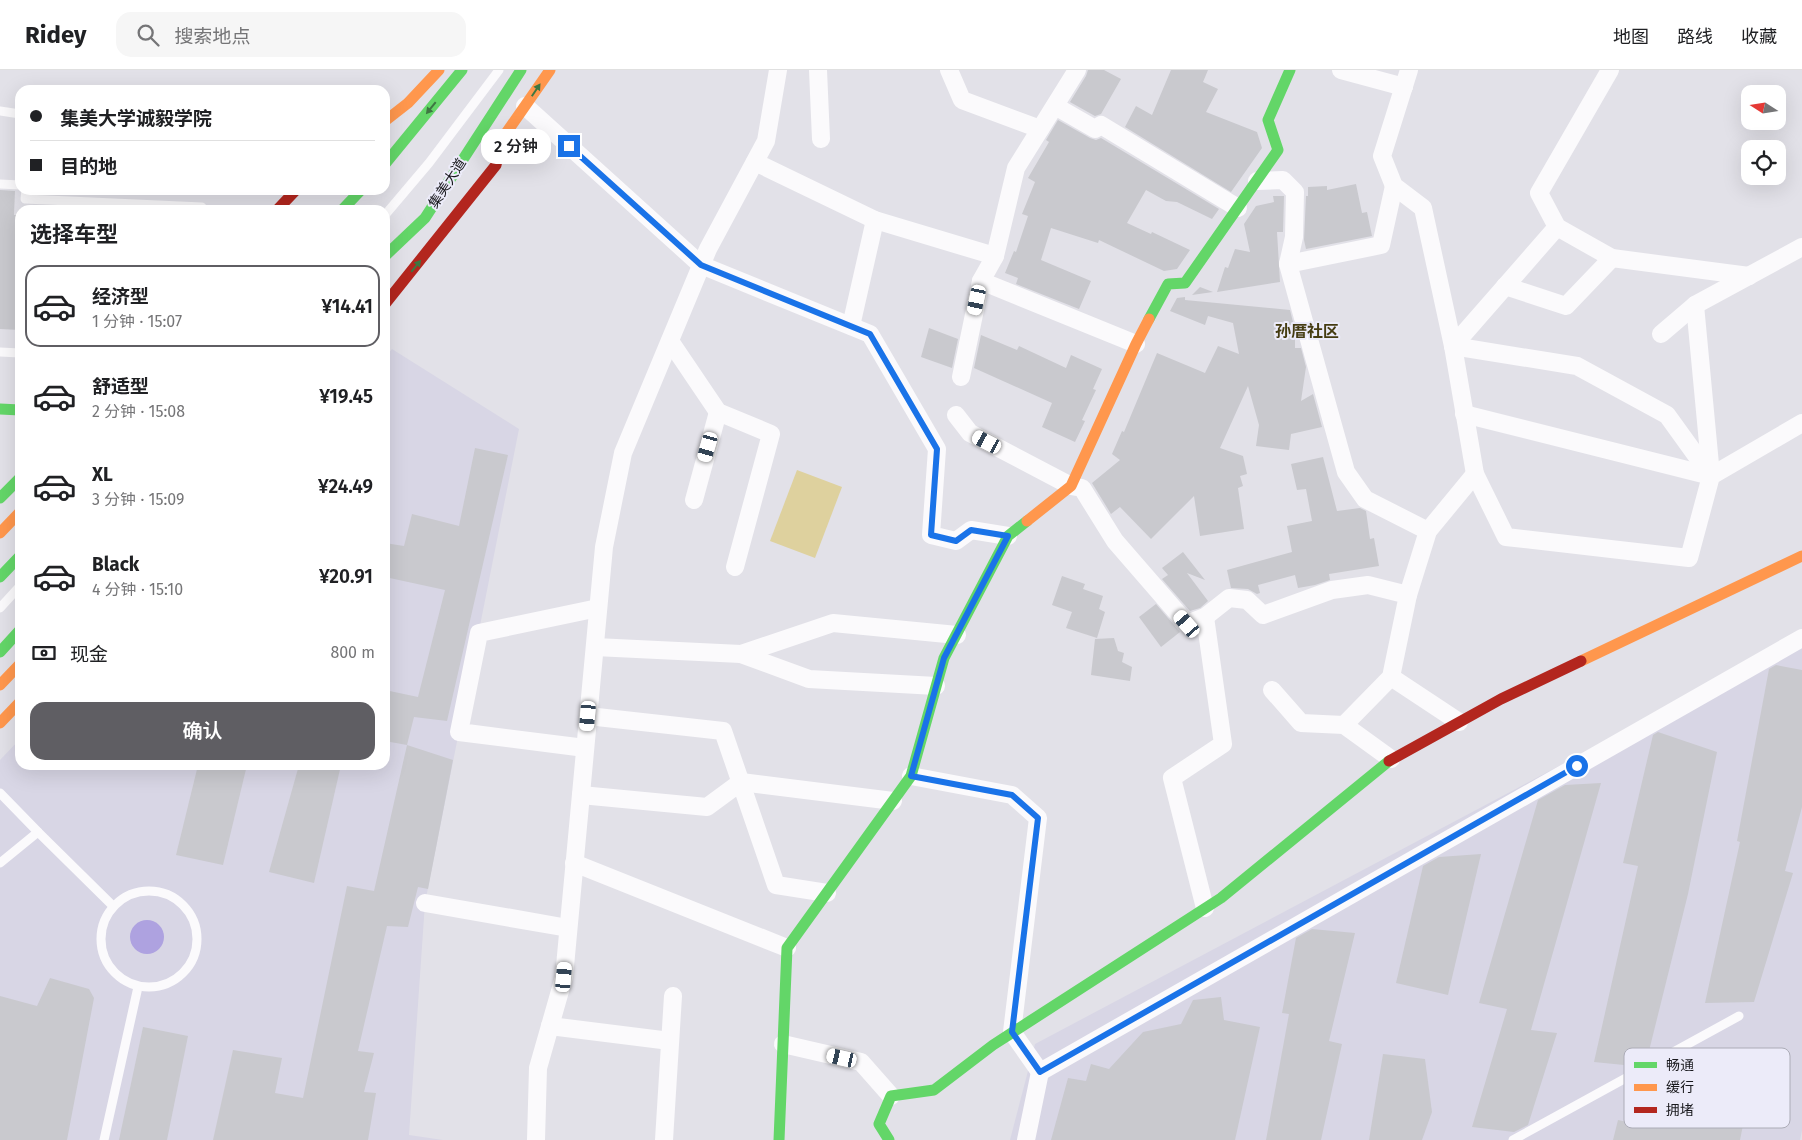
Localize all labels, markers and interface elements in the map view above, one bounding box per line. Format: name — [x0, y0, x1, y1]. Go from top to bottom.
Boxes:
search box — [116, 12, 466, 57]
text: Ridey — [25, 21, 86, 49]
icon: search — [134, 21, 162, 49]
text: 搜索地点 — [174, 25, 250, 48]
text: 地图 — [1613, 26, 1649, 48]
text: 路线 — [1677, 26, 1713, 48]
text: 收藏 — [1741, 26, 1777, 48]
one-way arrow — [531, 83, 541, 97]
north arrow — [1741, 85, 1786, 130]
map controls — [1741, 85, 1786, 185]
one-way arrow — [426, 101, 437, 114]
text: 集美大学诚毅学院 — [60, 107, 212, 130]
callout: 2 分钟 — [482, 128, 552, 164]
route end — [558, 135, 580, 157]
text: 2 分钟 — [494, 137, 538, 156]
button: locate — [1741, 140, 1786, 185]
text: 目的地 — [60, 155, 117, 178]
street label: 集美大道 — [425, 155, 470, 211]
text: 选择车型 — [30, 221, 118, 248]
one-way arrow — [410, 259, 421, 272]
icon: car — [32, 284, 77, 329]
car — [966, 284, 987, 316]
text: 经济型 — [92, 285, 149, 308]
text: ¥14.41 — [322, 295, 373, 318]
text: 1 分钟 · 15:07 — [92, 312, 182, 331]
district label: 孙厝社区 — [1275, 322, 1339, 341]
icon: car — [32, 374, 77, 419]
text: 舒适型 — [92, 375, 149, 398]
text: ¥19.45 — [319, 385, 373, 408]
text: 2 分钟 · 15:08 — [92, 402, 185, 421]
car — [970, 428, 1003, 456]
car — [696, 431, 719, 463]
text: XL — [92, 463, 113, 486]
icon: car — [32, 464, 77, 509]
text: ¥24.49 — [318, 475, 373, 498]
text: 3 分钟 · 15:09 — [92, 490, 185, 509]
text: Black — [92, 553, 139, 576]
icon: car — [32, 554, 77, 599]
text: ¥20.91 — [319, 565, 373, 588]
text: 4 分钟 · 15:10 — [92, 580, 183, 599]
car — [1171, 608, 1202, 640]
icon: cash — [30, 639, 58, 667]
text: 现金 — [70, 643, 108, 666]
text: 800 m — [330, 643, 375, 662]
car — [579, 700, 596, 732]
button: 确认 — [30, 702, 375, 760]
route start — [1566, 755, 1588, 777]
car — [555, 961, 572, 993]
car — [825, 1047, 858, 1069]
legend — [1624, 1048, 1790, 1128]
text: 畅通 — [1666, 1057, 1694, 1074]
text: 缓行 — [1666, 1079, 1694, 1096]
text: 拥堵 — [1666, 1102, 1694, 1119]

